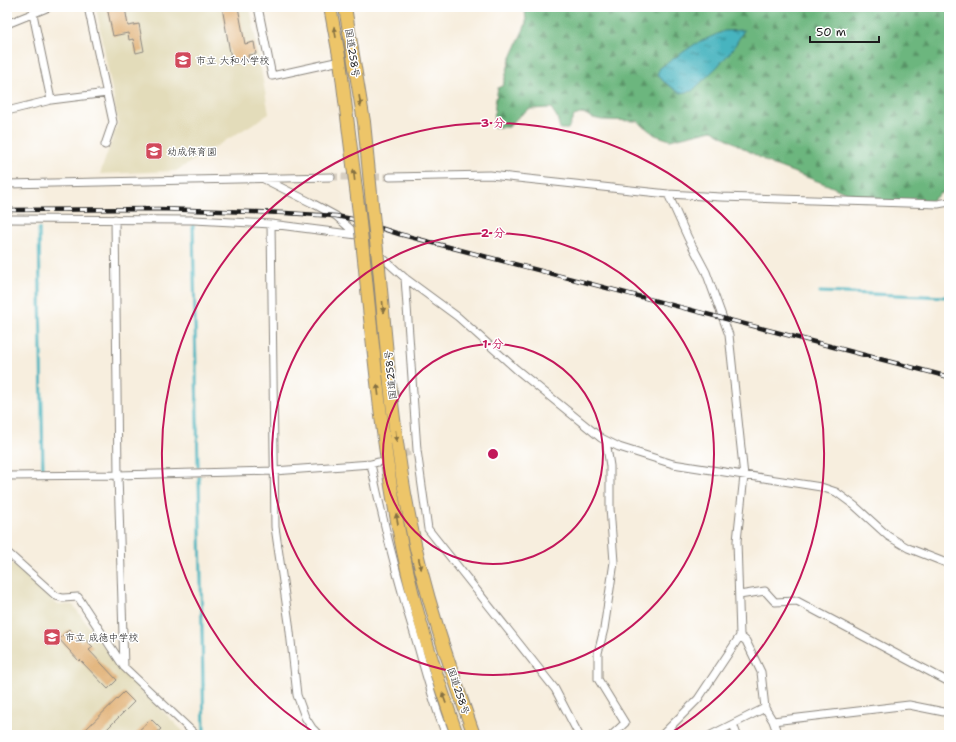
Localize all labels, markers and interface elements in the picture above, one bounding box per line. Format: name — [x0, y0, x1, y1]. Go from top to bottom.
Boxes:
scale bar — [810, 18, 879, 44]
text: 50 m — [816, 24, 846, 40]
one-way arrow — [332, 26, 338, 38]
street label: 国道258号 — [342, 28, 363, 79]
school or university icon: 市立 大和小学校 — [173, 50, 193, 70]
place label: 市立 大和小学校 — [196, 54, 269, 67]
one-way arrow — [357, 95, 363, 107]
text: 3 分 — [481, 115, 505, 131]
school or university icon: 幼成保育園 — [144, 141, 164, 161]
place label: 幼成保育園 — [167, 145, 217, 158]
one-way arrow — [351, 169, 357, 181]
text: 2 分 — [481, 225, 505, 241]
one-way arrow — [379, 301, 386, 313]
text: 1 分 — [482, 336, 504, 352]
street label: 国道258号 — [381, 350, 400, 400]
one-way arrow — [375, 384, 381, 396]
one-way arrow — [393, 430, 400, 442]
centre of rings — [486, 447, 500, 461]
one-way arrow — [394, 513, 400, 525]
one-way arrow — [417, 558, 423, 570]
school or university icon: 市立 成徳中学校 — [42, 627, 62, 647]
place label: 市立 成徳中学校 — [65, 631, 138, 644]
street label: 国道258号 — [444, 666, 473, 717]
one-way arrow — [441, 692, 447, 704]

